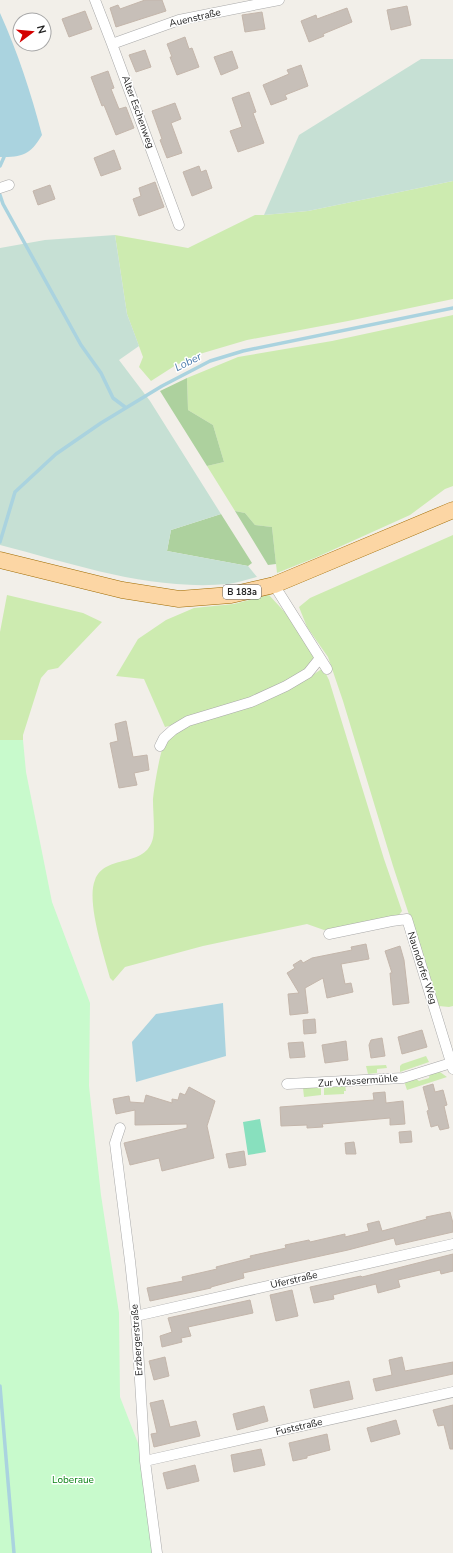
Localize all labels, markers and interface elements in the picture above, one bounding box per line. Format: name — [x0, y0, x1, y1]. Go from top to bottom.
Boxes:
street label: Auenstraße — [168, 5, 222, 31]
north arrow — [12, 12, 52, 52]
text: N — [33, 23, 49, 35]
street label: Alter Eschenweg — [118, 74, 158, 150]
water label: Lober — [172, 348, 205, 375]
road number: B 183a — [223, 585, 261, 599]
street label: Naundorfer Weg — [404, 930, 440, 1006]
street label: Zur Wassermühle — [318, 1071, 398, 1091]
street label: Uferstraße — [269, 1268, 319, 1292]
street label: Erzbergerstraße — [128, 1304, 146, 1376]
street label: Fuststraße — [274, 1415, 324, 1439]
park label: Loberaue — [52, 1473, 94, 1487]

